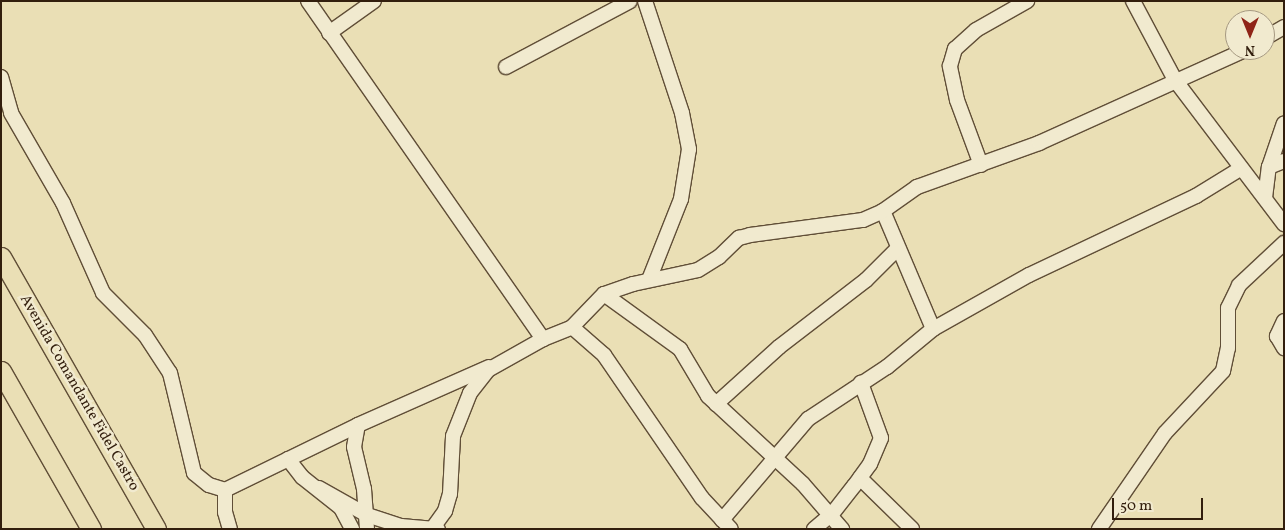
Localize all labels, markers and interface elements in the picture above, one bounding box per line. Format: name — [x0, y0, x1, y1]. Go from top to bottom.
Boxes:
north arrow — [1225, 10, 1275, 60]
text: N — [1245, 40, 1255, 59]
street label: Avenida Comandante Fidel Castro — [15, 292, 143, 494]
scale bar — [1115, 488, 1206, 520]
text: 50 m — [1120, 496, 1152, 517]

